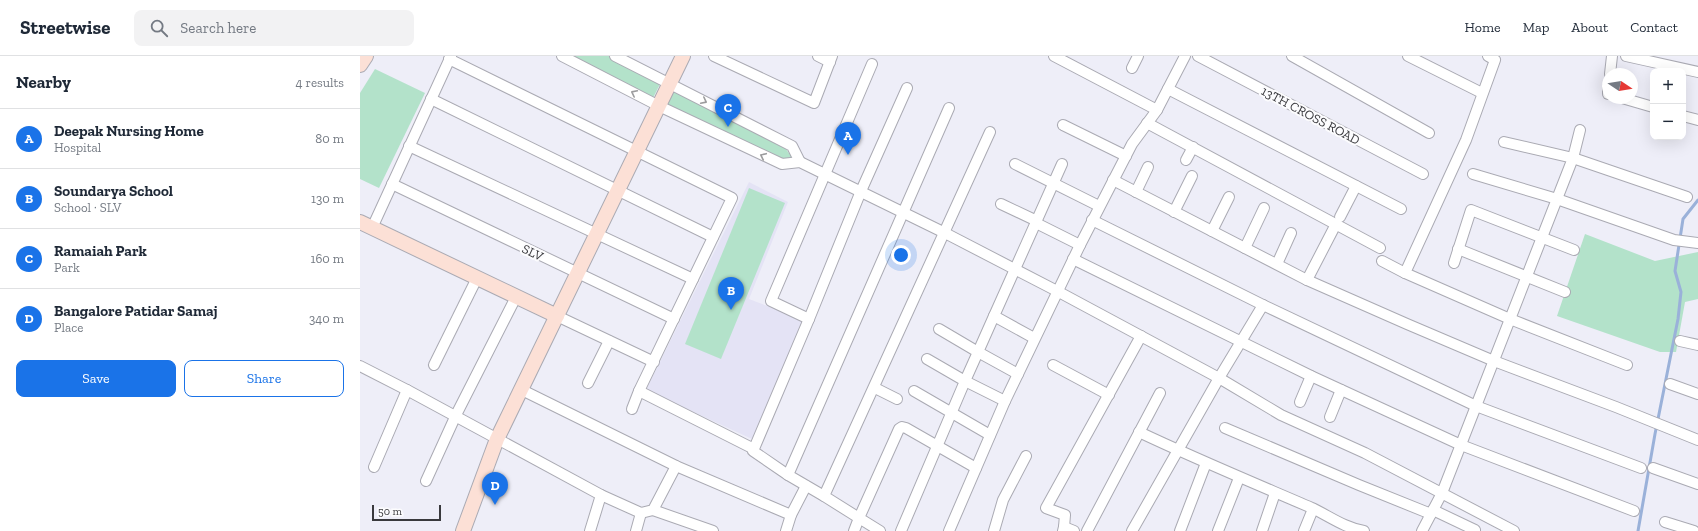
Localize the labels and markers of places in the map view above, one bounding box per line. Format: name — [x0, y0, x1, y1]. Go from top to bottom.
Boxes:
pin: C — [715, 94, 741, 127]
pin: A — [835, 122, 861, 155]
pin: B — [718, 277, 744, 310]
pin: D — [482, 472, 508, 505]

